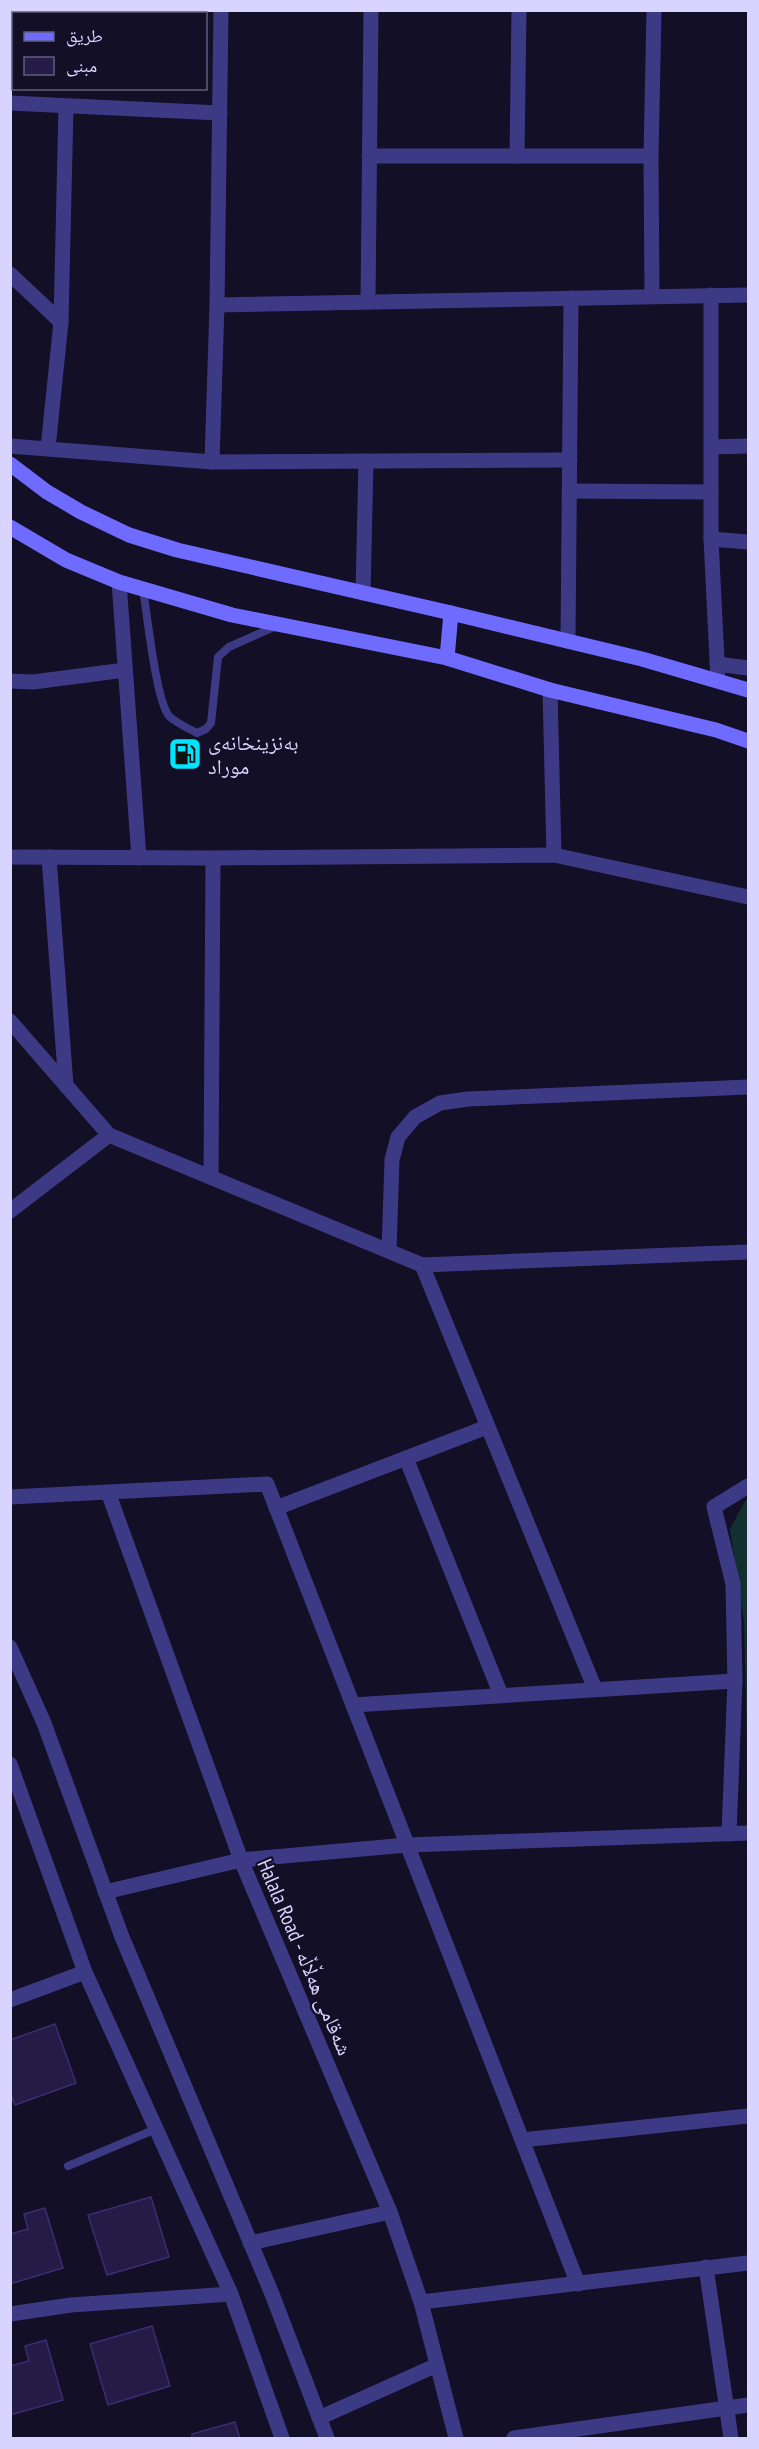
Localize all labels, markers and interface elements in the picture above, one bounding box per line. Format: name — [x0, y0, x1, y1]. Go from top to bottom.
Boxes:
legend — [12, 12, 207, 90]
text: طريق — [66, 24, 103, 47]
text: مبنى — [66, 54, 97, 77]
place label: بەنزینخانەی موراد — [208, 729, 298, 780]
fuel station icon: بەنزینخانەی موراد — [167, 736, 203, 772]
street label: Halala Road - شەقامی هەڵاڵە — [251, 1855, 359, 2059]

